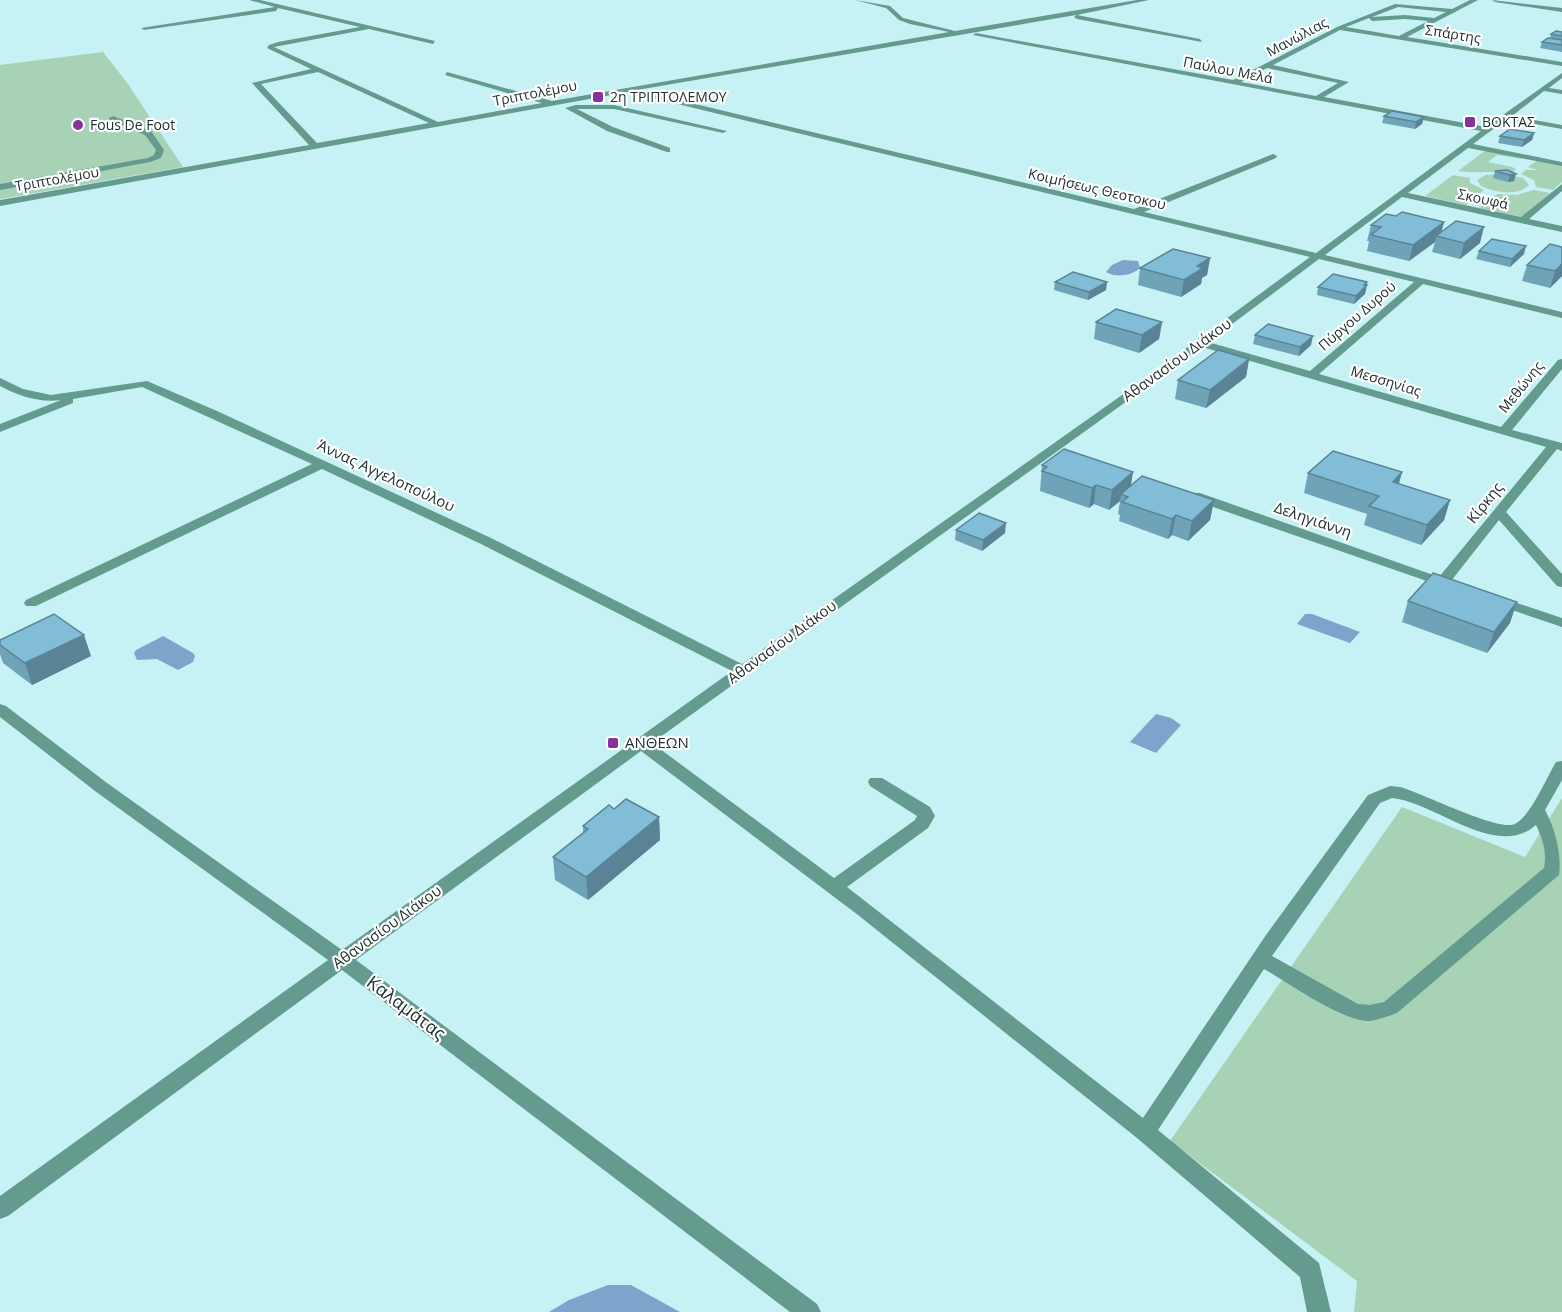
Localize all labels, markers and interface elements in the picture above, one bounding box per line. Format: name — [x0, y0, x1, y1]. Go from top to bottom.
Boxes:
street label: Μανώλιας — [1263, 12, 1331, 61]
street label: Σπάρτης — [1424, 20, 1482, 47]
street label: Παύλου Μελά — [1182, 52, 1275, 88]
street label: Τριπτολέμου — [491, 75, 578, 110]
place label: 2η ΤΡΙΠΤΟΛΕΜΟΥ — [610, 87, 727, 106]
marker: 2η ΤΡΙΠΤΟΛΕΜΟΥ — [591, 90, 605, 104]
place label: ΒΟΚΤΑΣ — [1482, 112, 1535, 131]
place label: Fous De Foot — [90, 115, 175, 134]
marker: ΒΟΚΤΑΣ — [1463, 115, 1477, 129]
marker: Fous De Foot — [71, 118, 85, 132]
street label: Τριπτολέμου — [13, 162, 100, 195]
street label: Κοιμήσεως Θεοτοκου — [1026, 163, 1168, 214]
street label: Σκουφά — [1456, 184, 1510, 213]
street label: Πύργου Δυρού — [1314, 277, 1399, 355]
street label: Αθανασίου Διάκου — [1118, 313, 1235, 406]
street label: Μεθώνης — [1494, 357, 1547, 416]
street label: Μεσσηνίας — [1349, 361, 1424, 400]
street label: Άννας Αγγελοπούλου — [315, 435, 458, 516]
street label: Κίρκης — [1461, 478, 1507, 527]
street label: Δεληγιάννη — [1272, 497, 1355, 542]
street label: Αθανασίου Διάκου — [723, 595, 840, 688]
place label: ΑΝΘΕΩΝ — [625, 732, 689, 752]
marker: ΑΝΘΕΩΝ — [606, 736, 620, 750]
street label: Αθανασίου Διάκου — [328, 880, 445, 973]
street label: Καλαμάτας — [362, 970, 451, 1045]

